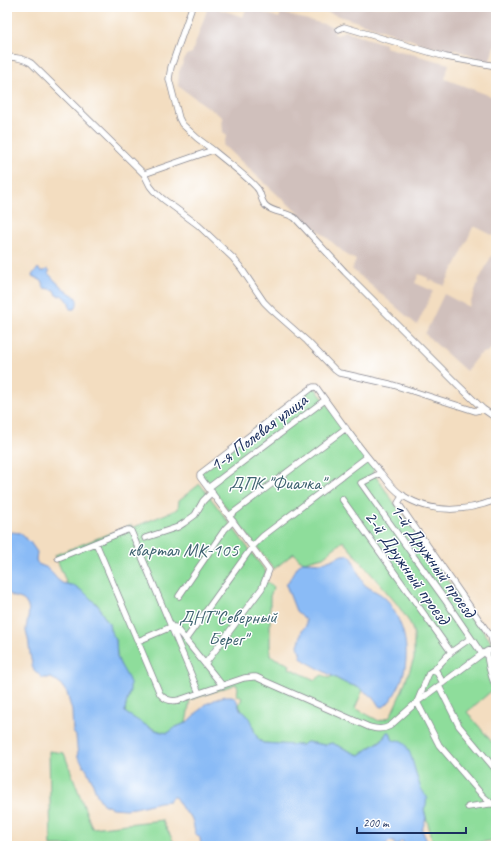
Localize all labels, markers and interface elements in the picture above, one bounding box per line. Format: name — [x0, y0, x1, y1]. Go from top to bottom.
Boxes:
street label: 1-я Полевая улица — [205, 387, 313, 477]
park label: ДПК "Фиалка" — [229, 471, 329, 495]
street label: 1-й Дружный проезд — [385, 499, 483, 624]
street label: 2-й Дружный проезд — [359, 506, 457, 631]
park label: квартал МК-105 — [128, 538, 240, 562]
park label: ДНТ"Северный Берег" — [179, 605, 278, 651]
scale bar — [357, 809, 466, 835]
text: 200 m — [363, 815, 390, 831]

